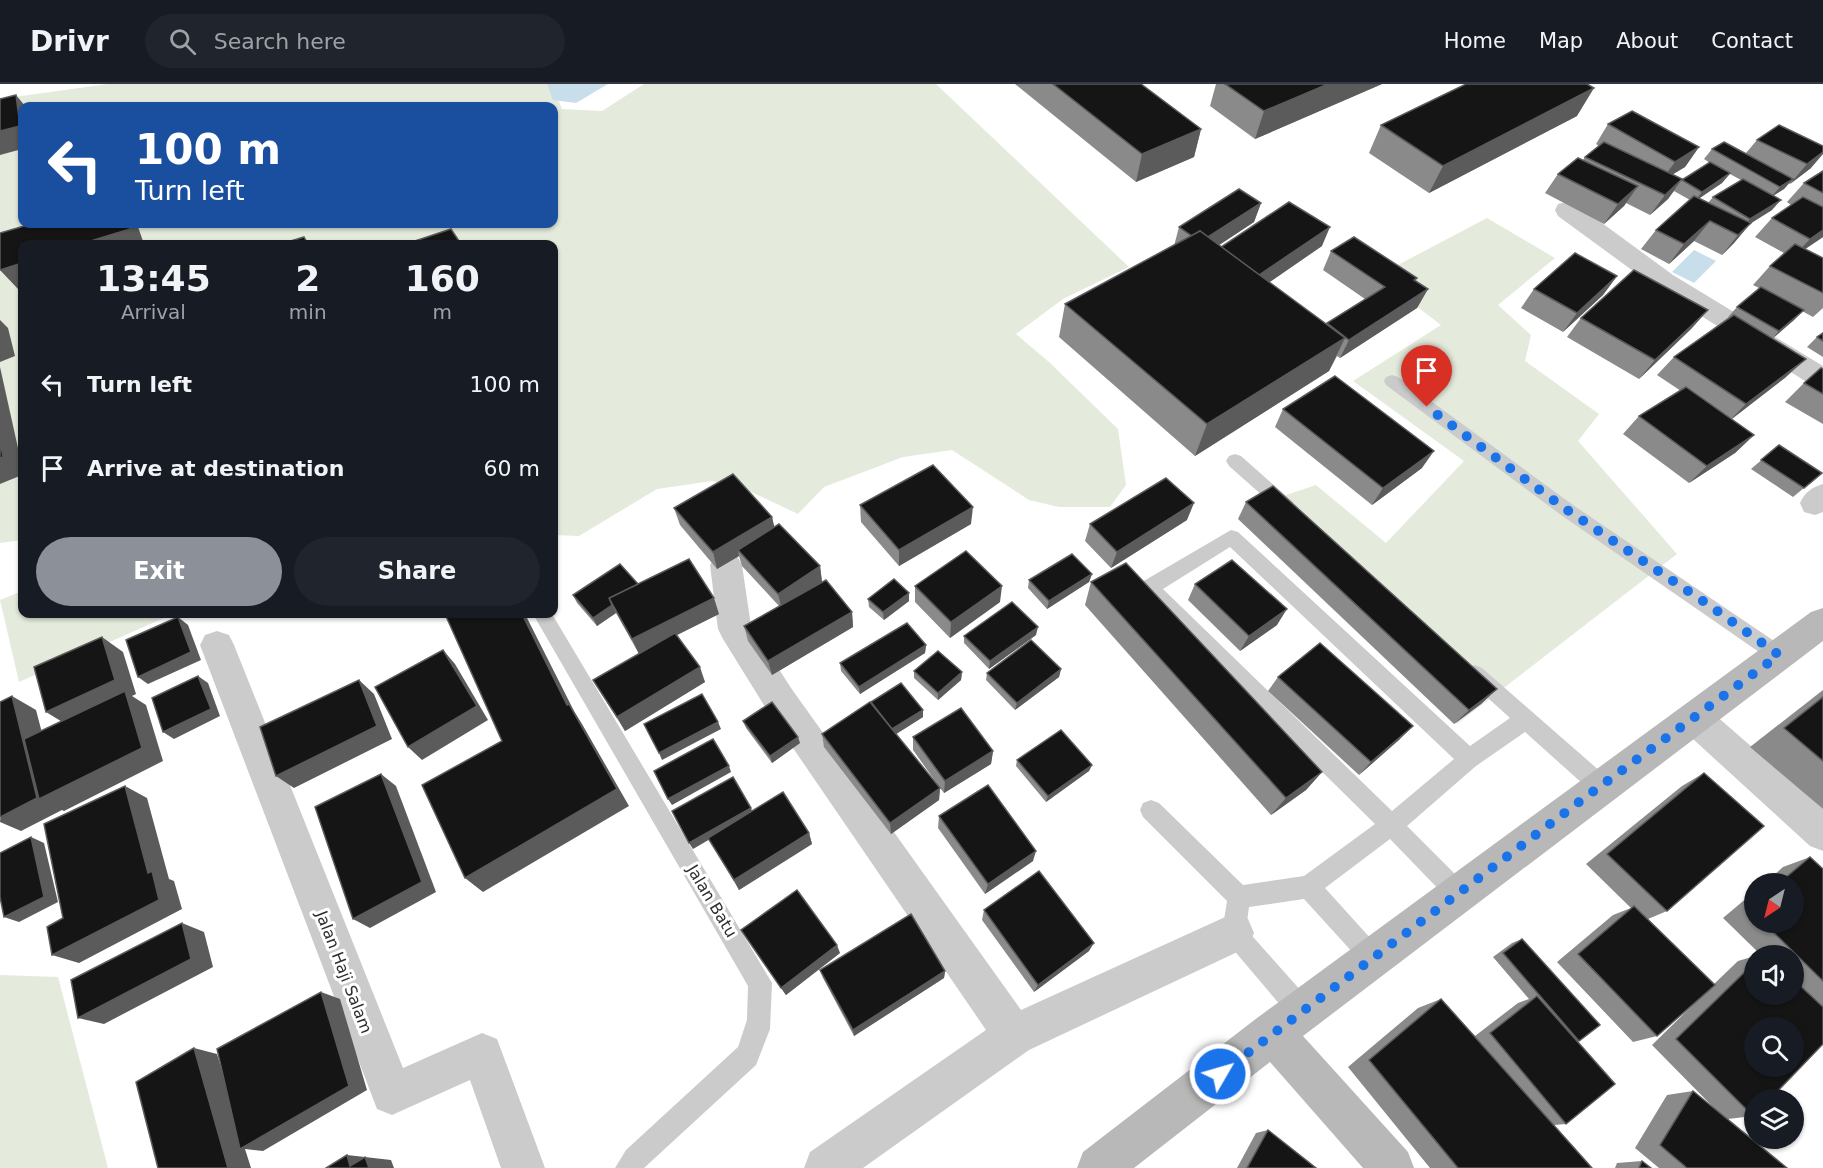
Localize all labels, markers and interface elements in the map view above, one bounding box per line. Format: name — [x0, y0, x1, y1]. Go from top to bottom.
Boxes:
search box — [145, 14, 565, 68]
text: Drivr — [30, 25, 109, 58]
icon: search — [166, 25, 199, 58]
text: Search here — [214, 29, 346, 54]
text: Home — [1444, 29, 1506, 53]
text: Map — [1539, 29, 1583, 53]
text: About — [1616, 29, 1678, 53]
text: Contact — [1711, 29, 1793, 53]
text: 100 m — [135, 125, 281, 174]
icon: left — [36, 126, 114, 204]
text: Turn left — [135, 175, 245, 206]
text: 13:45 — [96, 258, 211, 299]
text: 2 — [295, 258, 320, 299]
text: 160 — [405, 258, 480, 299]
text: Arrival — [121, 300, 186, 324]
text: min — [289, 300, 327, 324]
text: m — [433, 300, 452, 324]
pin — [1401, 345, 1452, 407]
icon: arrive — [1410, 354, 1443, 387]
icon: left — [36, 368, 69, 401]
text: Turn left — [87, 372, 192, 397]
text: 100 m — [470, 372, 540, 397]
icon: arrive — [36, 452, 69, 485]
text: Arrive at destination — [87, 456, 344, 481]
text: 60 m — [484, 456, 540, 481]
button: Exit — [36, 537, 282, 606]
button: Share — [294, 537, 540, 606]
street label: Jalan Batu — [682, 860, 741, 941]
north arrow — [1744, 873, 1804, 933]
map controls — [1744, 873, 1804, 1149]
street label: Jalan Haji Salam — [312, 907, 376, 1036]
button: sound — [1744, 945, 1804, 1005]
button: search — [1744, 1017, 1804, 1077]
position arrow — [1188, 1042, 1252, 1106]
button: layers — [1744, 1089, 1804, 1149]

